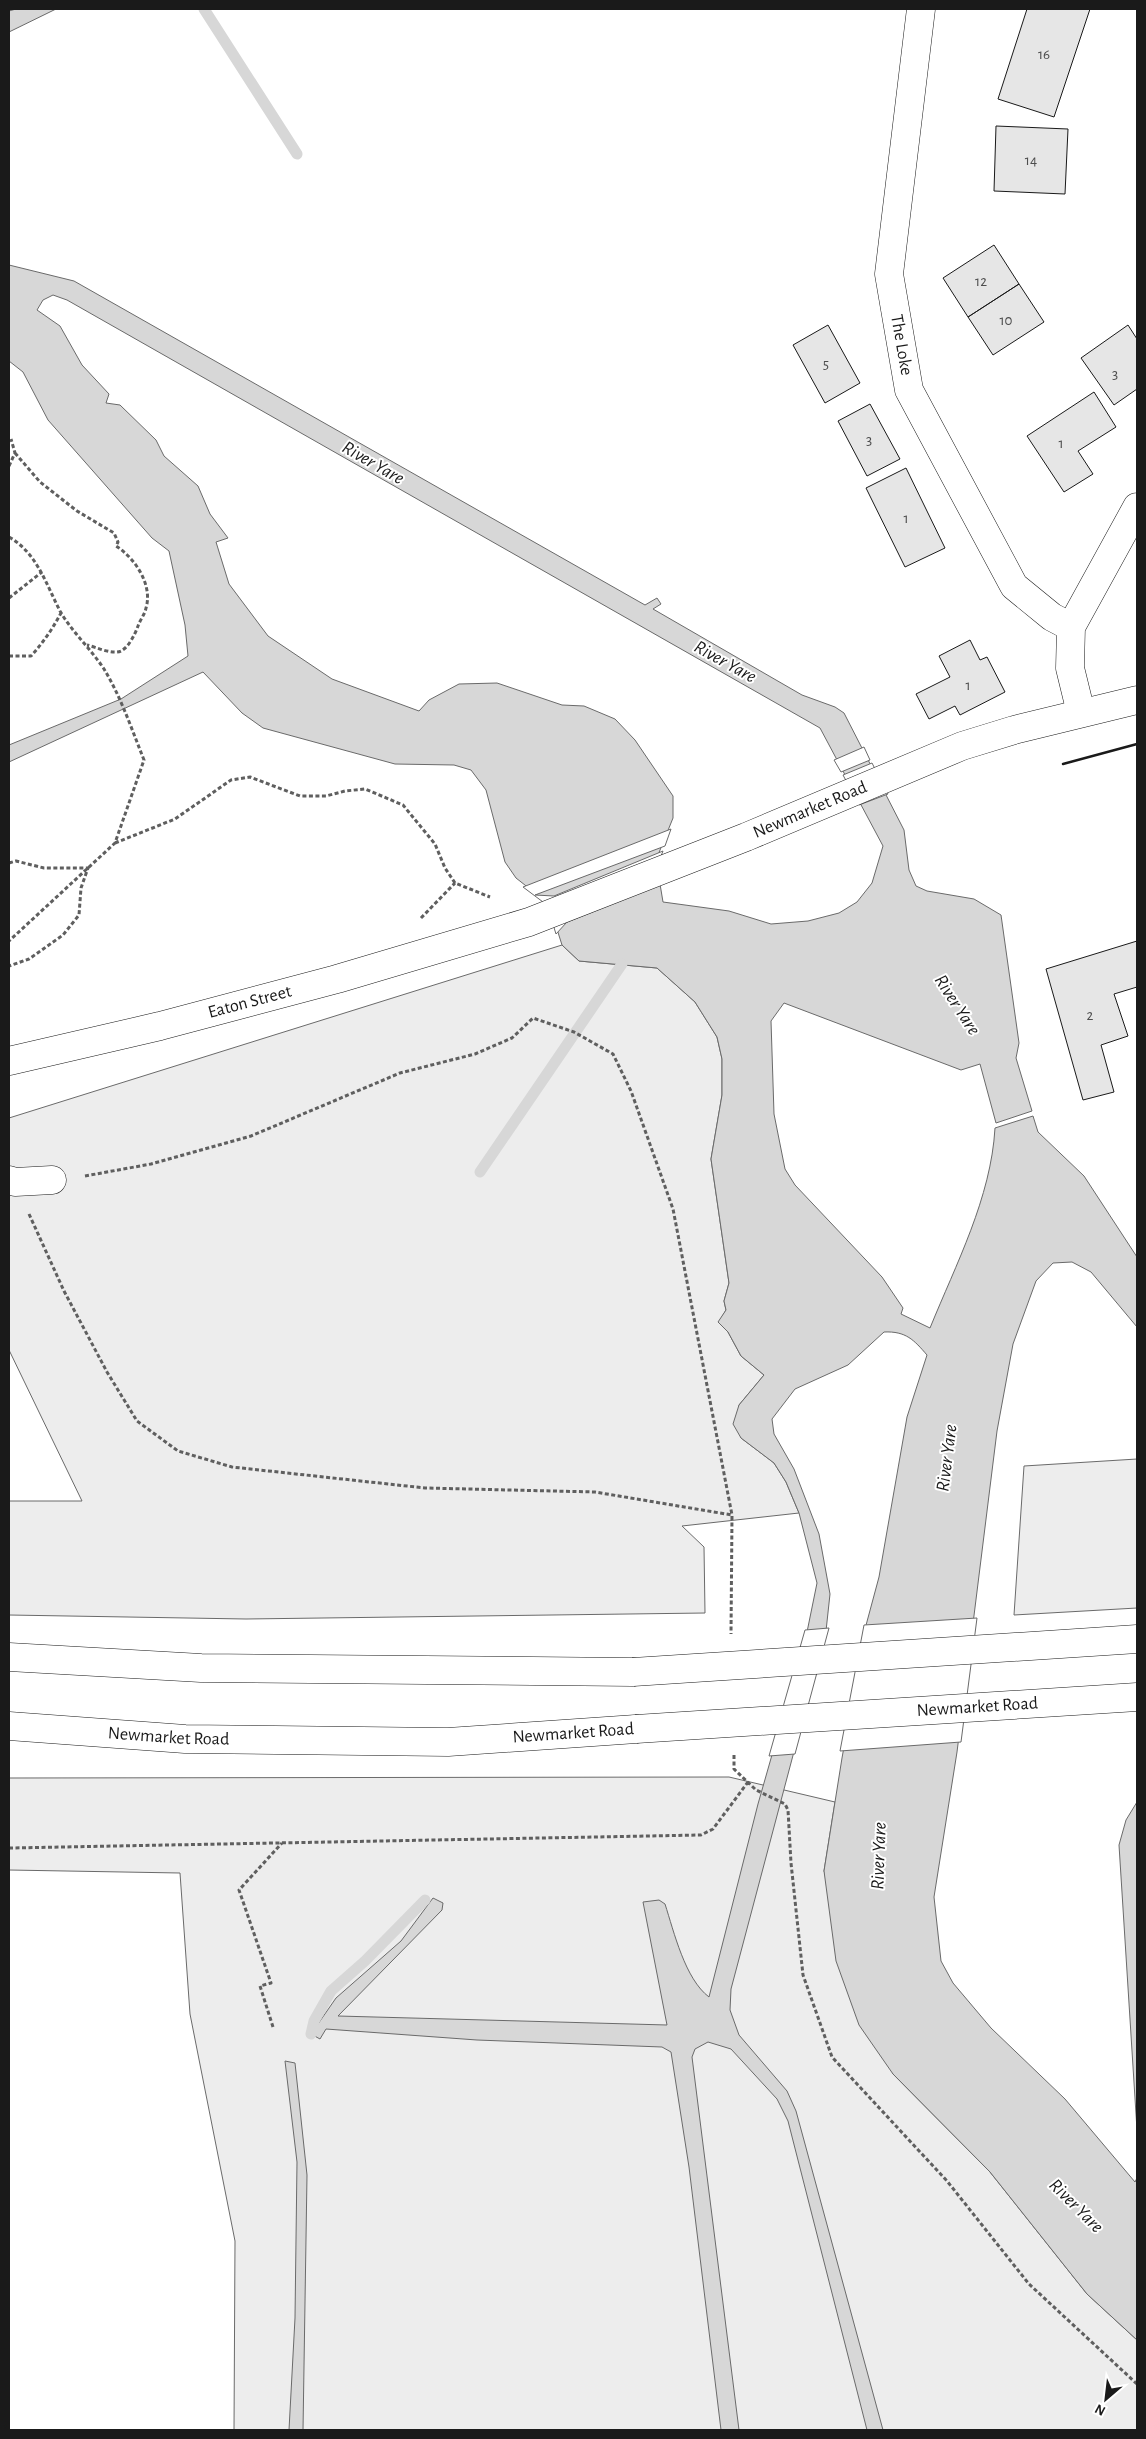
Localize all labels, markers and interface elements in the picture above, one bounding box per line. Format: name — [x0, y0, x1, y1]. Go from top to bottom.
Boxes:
house number: 16 — [1038, 47, 1050, 62]
house number: 14 — [1025, 153, 1037, 168]
house number: 12 — [975, 274, 987, 289]
street label: The Loke — [887, 313, 915, 377]
house number: 10 — [999, 313, 1013, 328]
house number: 5 — [823, 357, 829, 372]
house number: 3 — [1112, 367, 1118, 382]
house number: 3 — [866, 433, 872, 448]
house number: 1 — [1058, 436, 1064, 451]
water label: River Yare — [339, 438, 407, 488]
house number: 1 — [903, 511, 909, 526]
water label: River Yare — [691, 637, 759, 687]
house number: 1 — [965, 678, 971, 693]
street label: Newmarket Road — [751, 778, 870, 842]
water label: River Yare — [931, 971, 983, 1039]
street label: Eaton Street — [206, 982, 294, 1022]
house number: 2 — [1087, 1008, 1094, 1023]
water label: River Yare — [933, 1423, 961, 1493]
street label: Newmarket Road — [916, 1694, 1039, 1720]
street label: Newmarket Road — [512, 1720, 634, 1747]
street label: Newmarket Road — [107, 1724, 229, 1749]
water label: River Yare — [868, 1822, 890, 1890]
water label: River Yare — [1045, 2175, 1107, 2237]
north arrow — [1081, 2374, 1131, 2424]
text: N — [1093, 2401, 1108, 2418]

